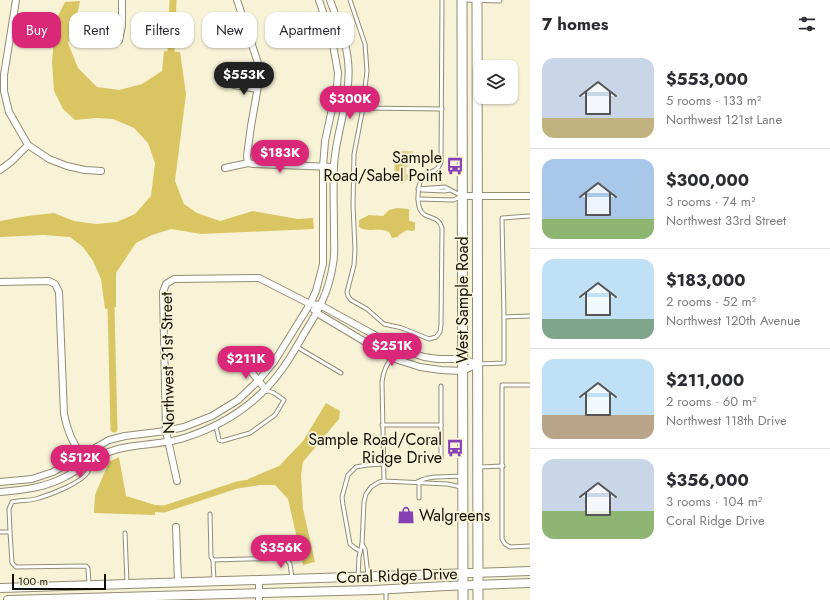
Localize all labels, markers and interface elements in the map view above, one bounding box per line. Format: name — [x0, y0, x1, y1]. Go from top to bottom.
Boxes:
chip: Buy — [12, 12, 61, 48]
chip: Rent — [69, 12, 123, 48]
chip: Filters — [131, 12, 194, 48]
chip: New — [202, 12, 257, 48]
chip: Apartment — [265, 12, 354, 48]
text: 7 homes — [542, 12, 609, 36]
icon: filters — [796, 13, 818, 35]
map controls — [474, 60, 518, 104]
button: layers — [474, 60, 518, 104]
pin: $553K — [216, 62, 272, 96]
text: $553K — [223, 65, 265, 84]
text: $553,000 — [666, 67, 748, 91]
icon: home — [574, 74, 622, 122]
pin: $300K — [322, 86, 378, 120]
text: $300K — [329, 89, 371, 108]
text: 5 rooms · 133 m² — [666, 91, 761, 110]
text: Northwest 121st Lane — [666, 110, 782, 129]
pin: $183K — [252, 140, 308, 174]
text: $183K — [260, 143, 300, 162]
place label: Sample Road/Sabel Point — [324, 146, 442, 187]
bus stop icon: Sample Road/Sabel Point — [445, 156, 465, 176]
text: $300,000 — [666, 168, 749, 192]
icon: home — [574, 175, 622, 223]
text: 3 rooms · 74 m² — [666, 192, 755, 211]
text: Northwest 33rd Street — [666, 211, 786, 230]
street label: West Sample Road — [451, 236, 474, 364]
text: $183,000 — [666, 268, 745, 292]
icon: home — [574, 275, 622, 323]
street label: Northwest 31st Street — [155, 292, 180, 434]
text: 2 rooms · 52 m² — [666, 292, 756, 311]
text: Northwest 120th Avenue — [666, 311, 801, 330]
pin: $251K — [364, 333, 420, 367]
text: $251K — [372, 336, 412, 355]
pin: $211K — [218, 346, 274, 380]
text: $211K — [227, 349, 265, 368]
text: $211,000 — [666, 368, 744, 392]
icon: home — [574, 375, 622, 423]
text: 2 rooms · 60 m² — [666, 392, 757, 411]
text: Northwest 118th Drive — [666, 411, 787, 430]
place label: Sample Road/Coral Ridge Drive — [308, 428, 442, 469]
bus stop icon: Sample Road/Coral Ridge Drive — [445, 438, 465, 458]
pin: $512K — [52, 445, 108, 479]
text: $512K — [60, 448, 100, 467]
text: $356,000 — [666, 468, 749, 492]
icon: home — [574, 475, 622, 523]
text: 3 rooms · 104 m² — [666, 492, 762, 511]
place label: Walgreens — [419, 504, 490, 527]
shop icon: Walgreens — [396, 505, 416, 525]
text: Coral Ridge Drive — [666, 511, 765, 530]
pin: $356K — [253, 535, 309, 569]
text: $356K — [260, 538, 302, 557]
street label: Coral Ridge Drive — [336, 562, 458, 589]
scale bar — [12, 572, 106, 591]
text: 100 m — [18, 573, 48, 589]

